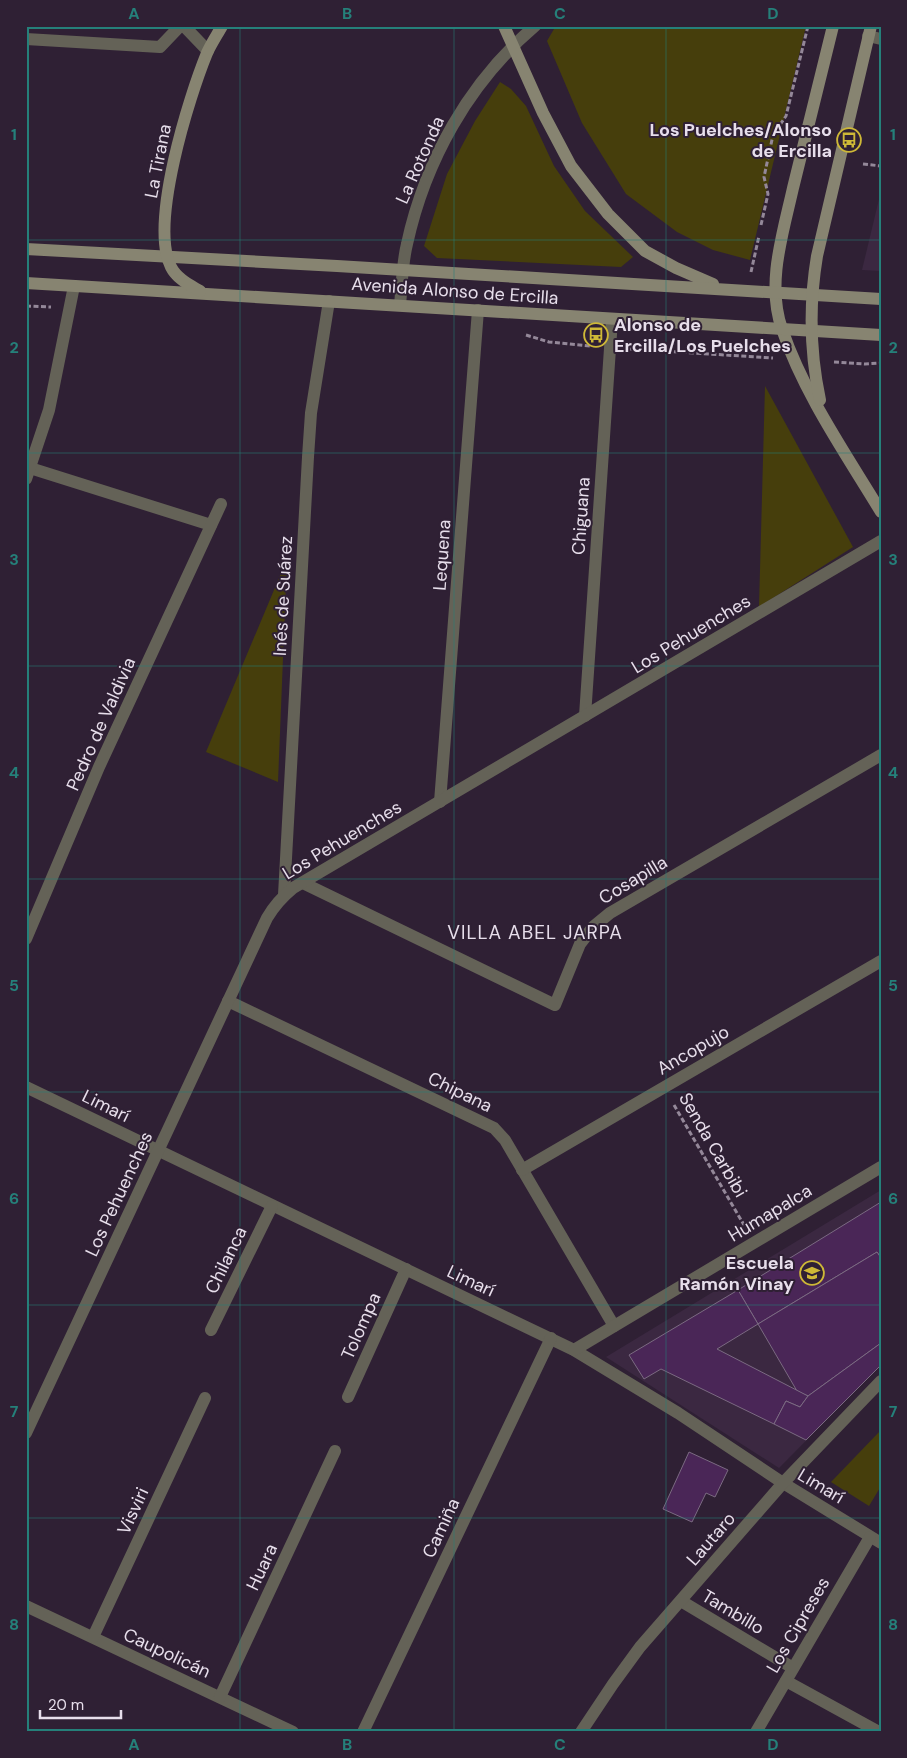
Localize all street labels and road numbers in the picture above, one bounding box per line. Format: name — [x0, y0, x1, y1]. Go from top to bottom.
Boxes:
street label: La Rotonda — [390, 112, 450, 208]
street label: La Tirana — [139, 122, 177, 200]
street label: Avenida Alonso de Ercilla — [351, 272, 559, 310]
street label: Chiguana — [566, 476, 596, 556]
street label: Lequena — [428, 519, 456, 591]
street label: Inés de Suárez — [268, 535, 298, 657]
street label: Los Pehuenches — [627, 589, 755, 679]
street label: Pedro de Valdivia — [61, 654, 141, 794]
street label: Los Pehuenches — [278, 795, 406, 885]
street label: Cosapilla — [594, 850, 672, 910]
street label: Ancopujo — [652, 1020, 734, 1080]
street label: Chipana — [424, 1066, 496, 1118]
street label: Limarí — [78, 1084, 134, 1128]
street label: Senda Carbibi — [673, 1088, 753, 1202]
street label: Los Pehuenches — [80, 1128, 158, 1260]
street label: Humapalca — [724, 1179, 816, 1247]
street label: Chilanca — [199, 1222, 253, 1298]
street label: Limarí — [443, 1259, 499, 1303]
street label: Tolompa — [336, 1289, 386, 1363]
street label: Limarí — [793, 1463, 849, 1509]
street label: Visviri — [112, 1483, 154, 1539]
street label: Camiña — [417, 1494, 465, 1562]
street label: Lautaro — [681, 1507, 741, 1571]
street label: Huara — [241, 1540, 283, 1594]
street label: Los Cipreses — [761, 1573, 835, 1677]
street label: Tambillo — [697, 1584, 769, 1640]
street label: Caupolicán — [119, 1622, 215, 1684]

